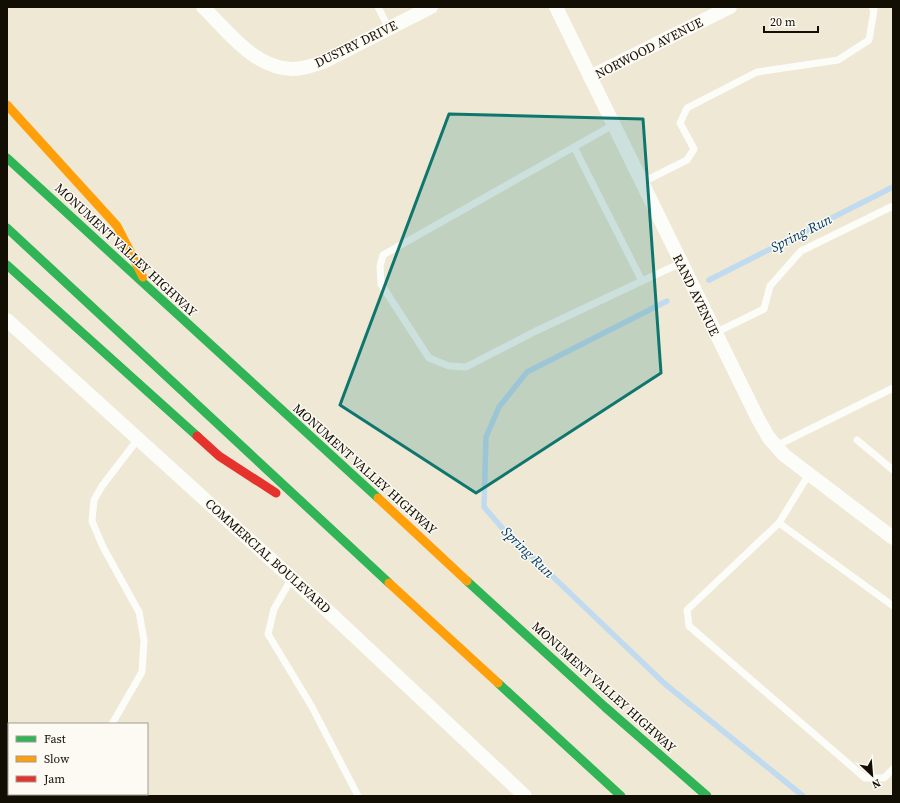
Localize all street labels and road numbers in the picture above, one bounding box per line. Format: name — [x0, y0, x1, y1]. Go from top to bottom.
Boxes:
street label: NORWOOD AVENUE — [592, 13, 706, 82]
street label: DUSTRY DRIVE — [312, 17, 400, 71]
street label: MONUMENT VALLEY HIGHWAY — [51, 180, 201, 321]
street label: RAND AVENUE — [669, 251, 723, 339]
street label: MONUMENT VALLEY HIGHWAY — [289, 400, 441, 539]
street label: COMMERCIAL BOULEVARD — [202, 495, 334, 617]
street label: MONUMENT VALLEY HIGHWAY — [528, 618, 680, 757]

